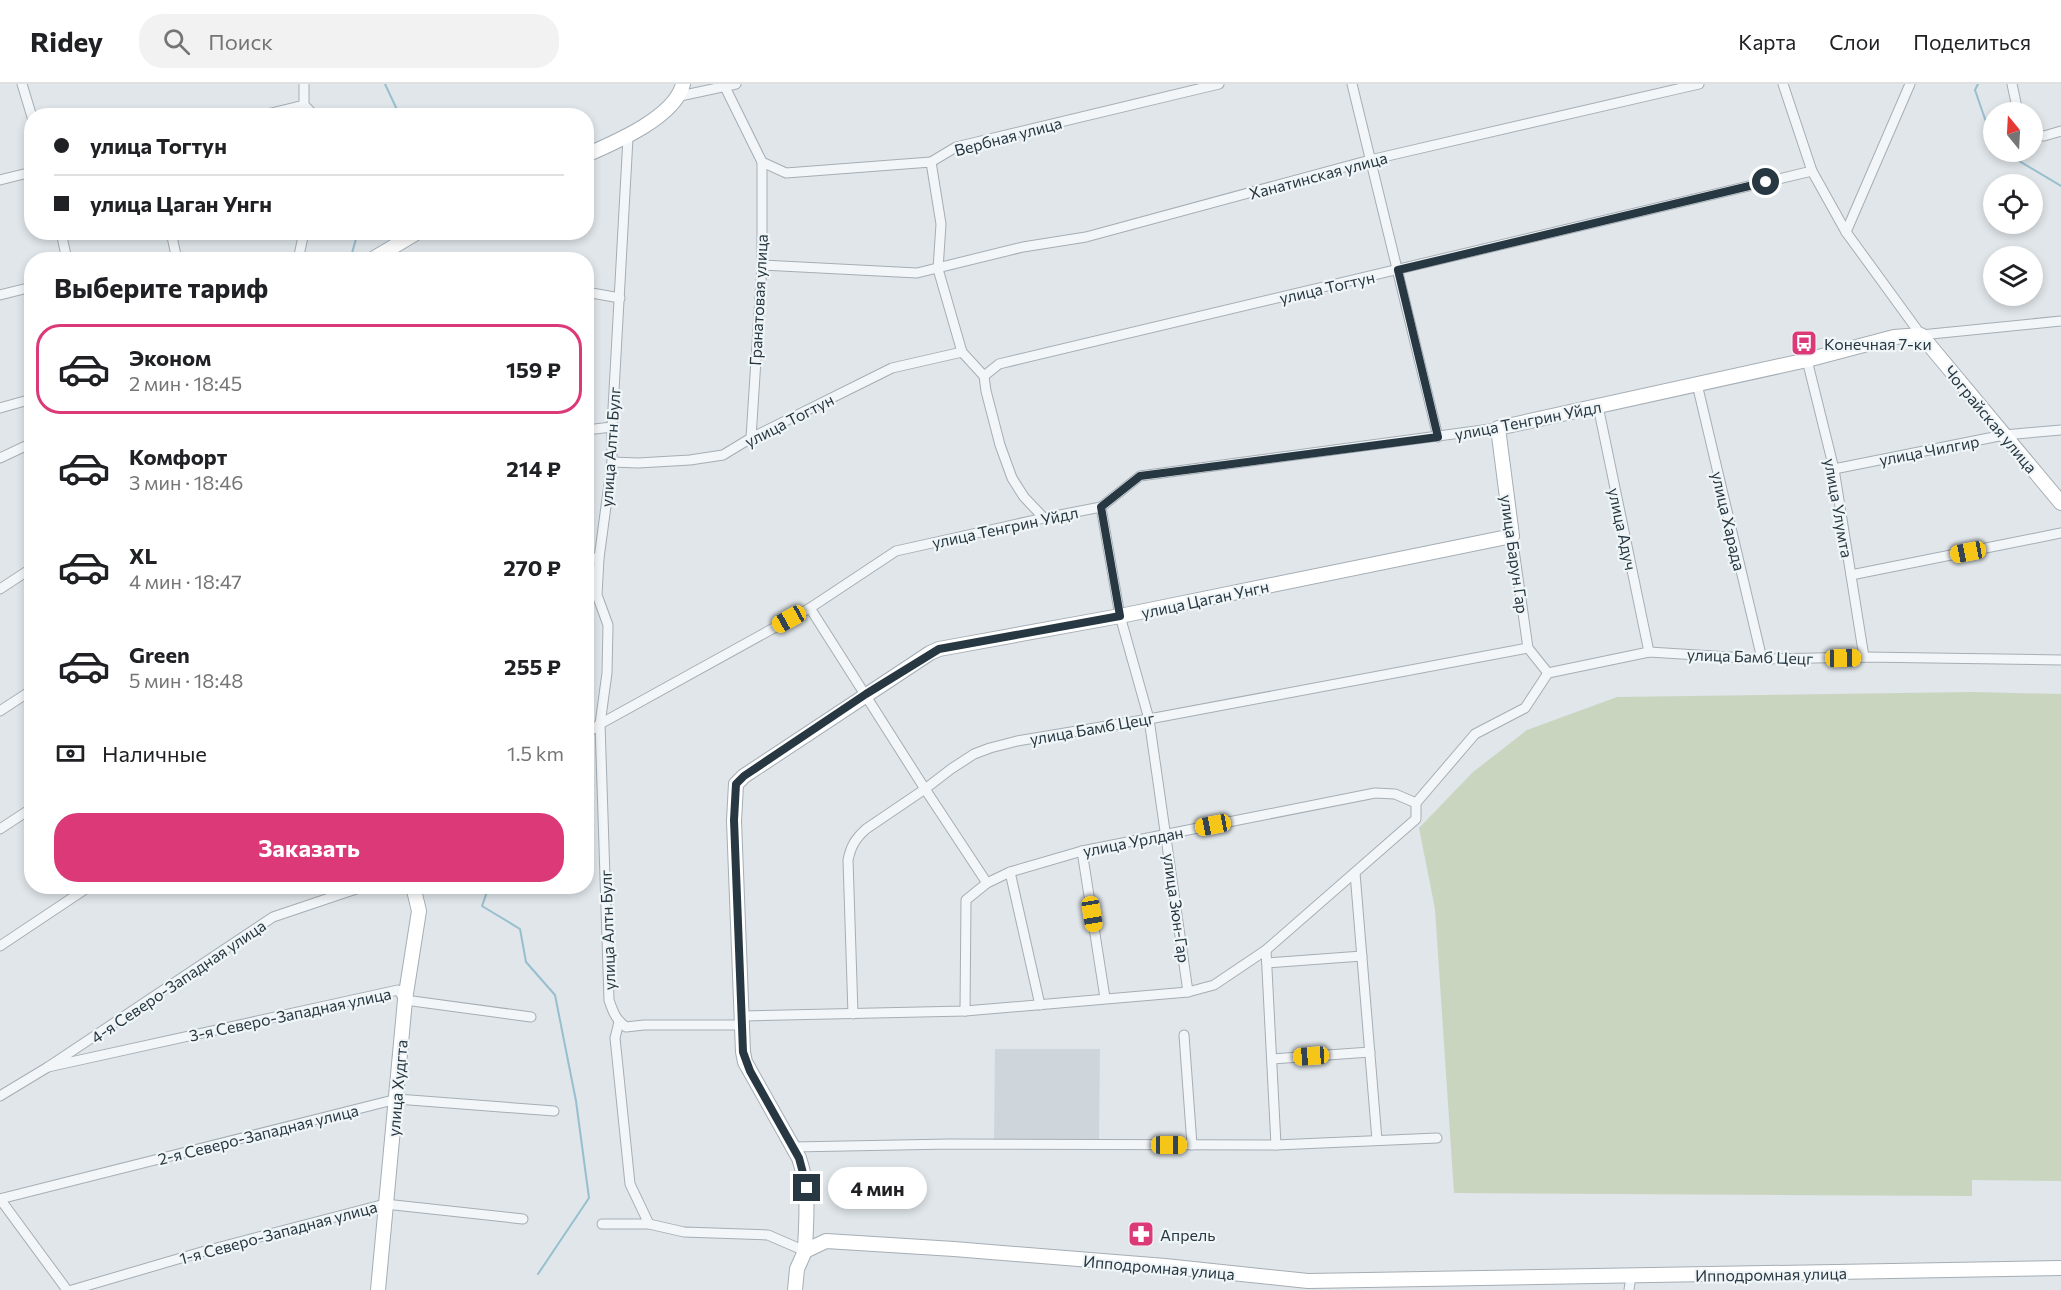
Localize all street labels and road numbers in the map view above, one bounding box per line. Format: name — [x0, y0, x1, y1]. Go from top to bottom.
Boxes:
street label: Вербная улица — [952, 113, 1064, 159]
street label: Ханатинская улица — [1247, 147, 1389, 203]
street label: Гранатовая улица — [745, 234, 771, 366]
street label: улица Тогтун — [1277, 267, 1377, 307]
street label: Чограйская улица — [1941, 361, 2041, 477]
street label: улица Алтн Булг — [596, 386, 624, 508]
street label: улица Тогтун — [741, 389, 837, 451]
street label: улица Тенгрин Уйдл — [1453, 396, 1603, 444]
street label: улица Чилгир — [1877, 431, 1981, 469]
street label: улица Улумта — [1821, 457, 1857, 559]
street label: улица Харада — [1708, 470, 1750, 572]
street label: улица Адуч — [1605, 486, 1641, 572]
street label: улица Барун Гар — [1497, 493, 1533, 615]
street label: улица Тенгрин Уйдл — [930, 502, 1080, 552]
street label: улица Цаган Унгн — [1139, 576, 1271, 622]
street label: улица Бамб Цецг — [1687, 644, 1813, 668]
street label: улица Бамб Цецг — [1028, 708, 1156, 748]
street label: улица Урлдан — [1081, 822, 1185, 860]
street label: улица Зюн-Гар — [1160, 852, 1194, 964]
street label: улица Алтн Булг — [595, 869, 619, 991]
street label: 4-я Северо-Западная улица — [87, 915, 269, 1047]
street label: 3-я Северо-Западная улица — [187, 983, 393, 1045]
street label: улица Худгта — [383, 1039, 411, 1137]
street label: 2-я Северо-Западная улица — [156, 1100, 360, 1168]
street label: 1-я Северо-Западная улица — [177, 1196, 379, 1268]
street label: Ипподромная улица — [1082, 1251, 1236, 1283]
street label: Ипподромная улица — [1695, 1263, 1847, 1285]

